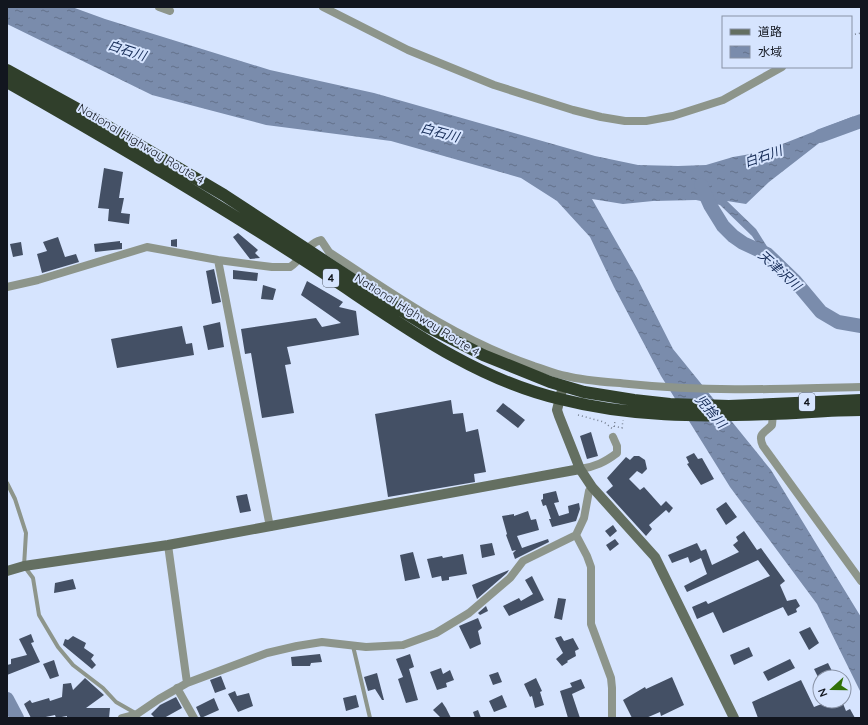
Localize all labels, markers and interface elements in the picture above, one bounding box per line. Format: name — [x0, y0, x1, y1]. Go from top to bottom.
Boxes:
legend — [722, 16, 852, 68]
text: 道路 — [758, 24, 782, 39]
water label: 白石川 — [106, 36, 150, 64]
text: 水域 — [758, 44, 782, 59]
street label: National Highway Route 4 — [75, 100, 207, 187]
water label: 白石川 — [419, 119, 463, 145]
water label: 白石川 — [742, 141, 786, 170]
water label: 天津沢川 — [755, 247, 806, 295]
road number: 4 — [323, 269, 339, 287]
street label: National Highway Route 4 — [352, 270, 483, 359]
water label: 児捨川 — [692, 391, 731, 432]
road number: 4 — [799, 393, 815, 411]
north arrow — [812, 669, 852, 709]
text: N — [815, 686, 831, 699]

